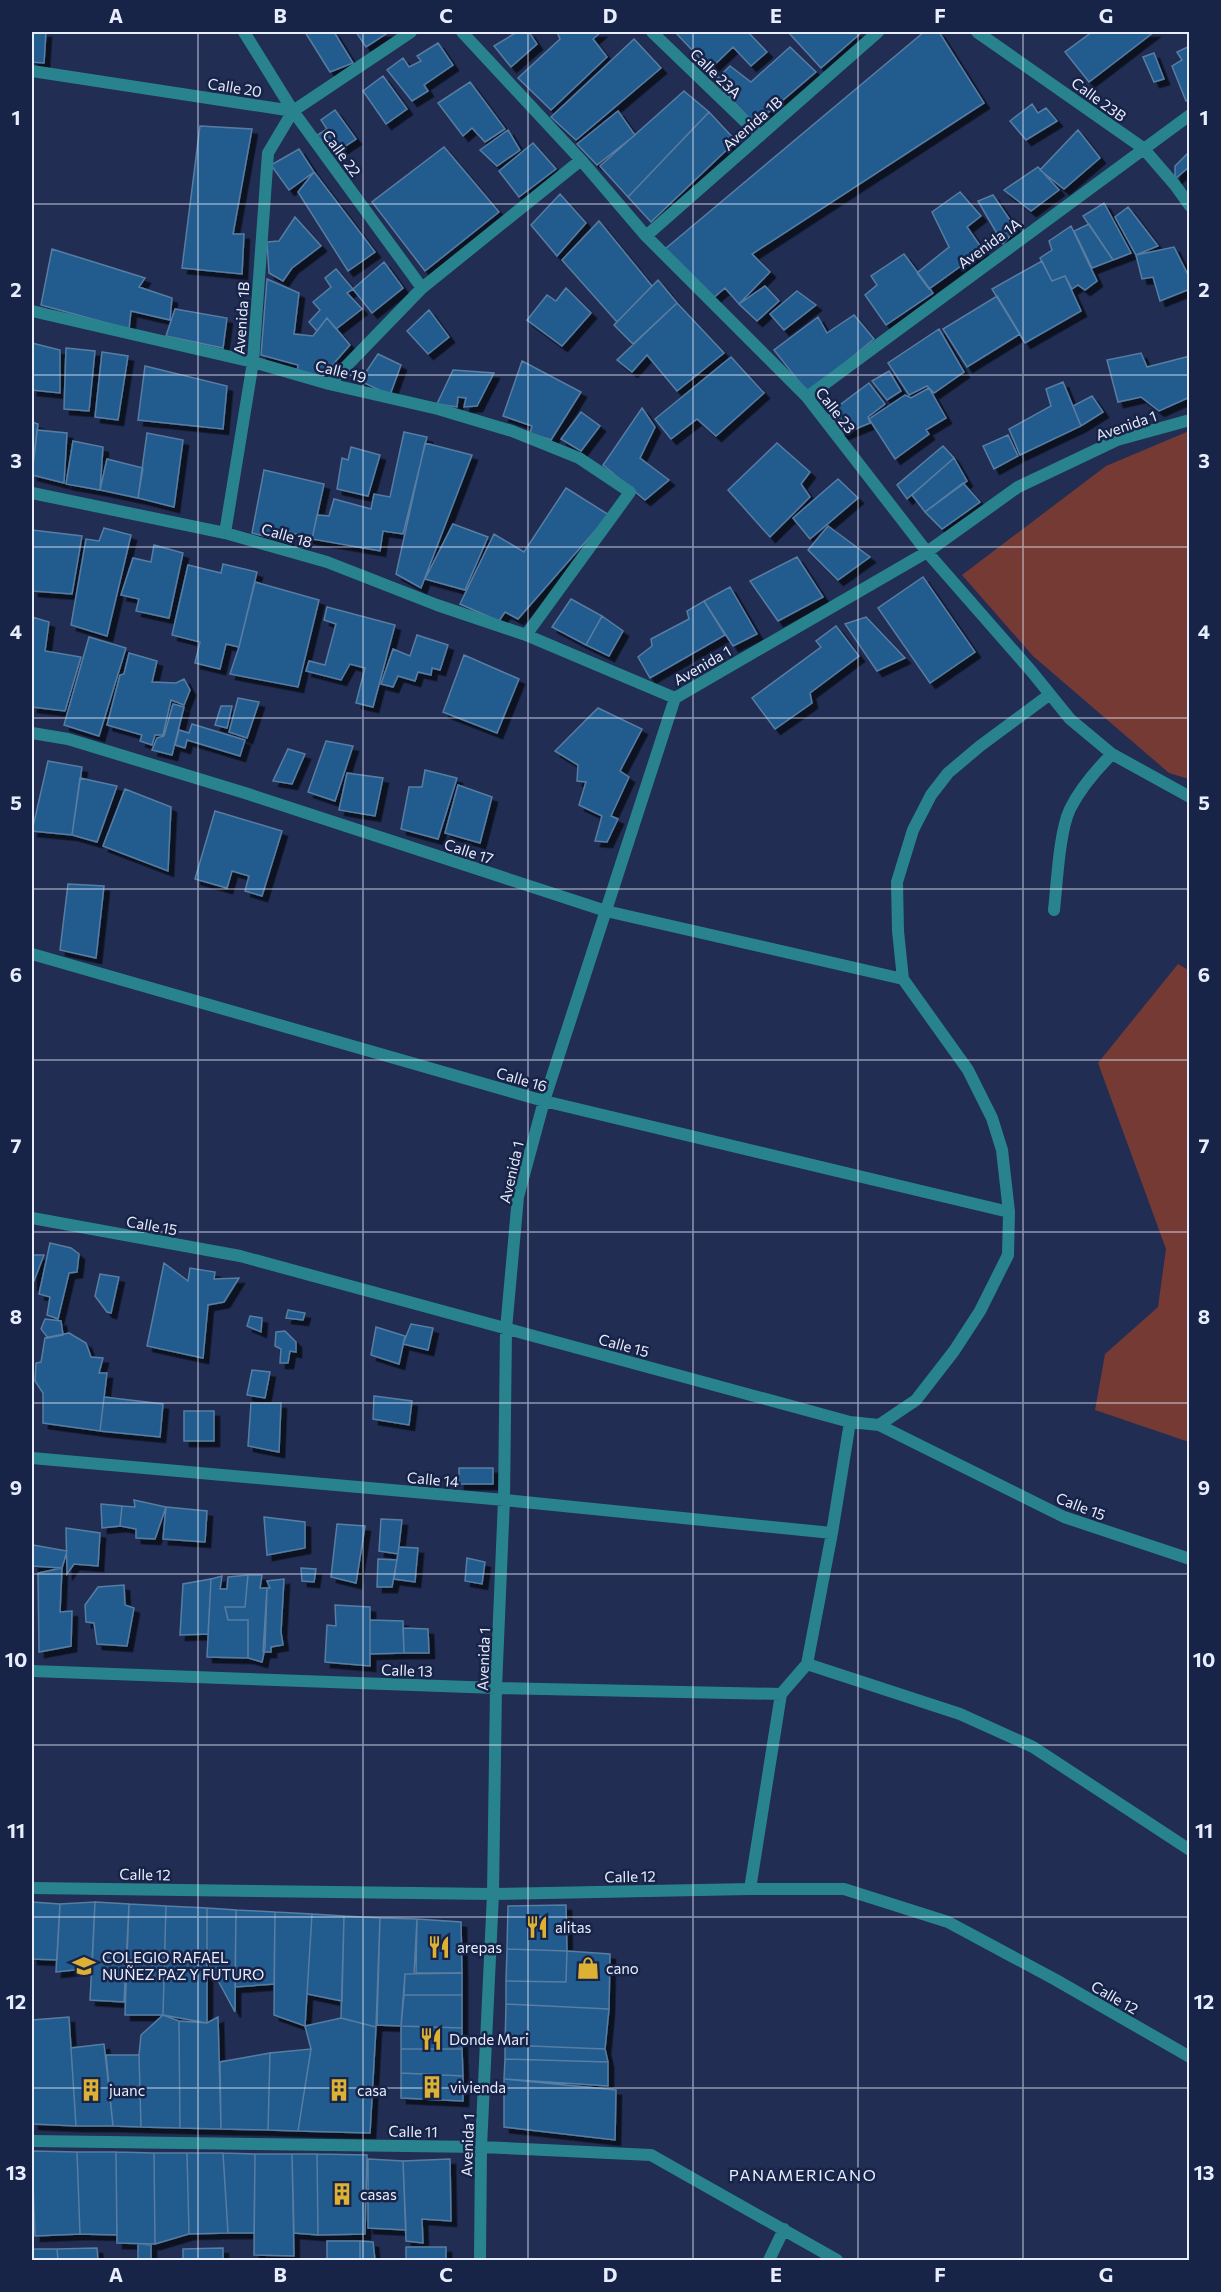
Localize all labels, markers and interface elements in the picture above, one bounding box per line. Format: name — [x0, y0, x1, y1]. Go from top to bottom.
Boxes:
text: A — [109, 3, 123, 27]
text: B — [273, 3, 287, 27]
text: C — [439, 3, 453, 27]
text: D — [603, 3, 617, 27]
text: E — [770, 3, 782, 27]
text: F — [934, 3, 946, 27]
text: G — [1099, 3, 1113, 27]
street label: Calle 23A — [687, 44, 745, 102]
street label: Calle 23B — [1068, 73, 1130, 125]
street label: Calle 20 — [207, 74, 263, 100]
street label: Avenida 1B — [719, 92, 786, 154]
text: 1 — [11, 105, 21, 129]
text: 1 — [1199, 105, 1209, 129]
street label: Calle 22 — [319, 126, 365, 180]
street label: Avenida 1A — [954, 214, 1024, 272]
text: 2 — [10, 277, 22, 301]
text: 2 — [1198, 277, 1210, 301]
street label: Avenida 1B — [229, 281, 253, 355]
street label: Calle 19 — [314, 356, 368, 386]
street label: Calle 23 — [812, 383, 860, 437]
street label: Avenida 1 — [1093, 406, 1159, 444]
text: 3 — [10, 448, 22, 472]
text: 3 — [1198, 448, 1210, 472]
street label: Calle 18 — [260, 519, 314, 551]
text: 4 — [10, 619, 22, 643]
text: 4 — [1198, 619, 1210, 643]
street label: Avenida 1 — [670, 641, 734, 689]
text: 5 — [10, 790, 22, 814]
text: 5 — [1198, 790, 1210, 814]
street label: Calle 17 — [442, 835, 496, 867]
text: 6 — [10, 962, 22, 986]
text: 6 — [1198, 962, 1210, 986]
street label: Calle 16 — [495, 1063, 549, 1095]
text: 7 — [11, 1133, 22, 1157]
text: 7 — [1199, 1133, 1210, 1157]
street label: Avenida 1 — [495, 1139, 527, 1205]
street label: Calle 15 — [125, 1212, 179, 1238]
text: 8 — [10, 1304, 22, 1328]
text: 8 — [1198, 1304, 1210, 1328]
street label: Calle 15 — [597, 1330, 651, 1360]
street label: Calle 14 — [406, 1468, 460, 1490]
text: 9 — [10, 1475, 22, 1499]
text: 9 — [1198, 1475, 1210, 1499]
street label: Calle 15 — [1054, 1488, 1108, 1524]
street label: Avenida 1 — [473, 1627, 493, 1691]
text: 10 — [5, 1647, 27, 1671]
text: 10 — [1193, 1647, 1215, 1671]
street label: Calle 13 — [381, 1660, 433, 1680]
text: 11 — [7, 1818, 25, 1842]
text: 11 — [1195, 1818, 1213, 1842]
street label: Calle 12 — [119, 1865, 171, 1883]
street label: Calle 12 — [604, 1867, 656, 1885]
restaurant icon: alitas — [524, 1914, 550, 1940]
place label: alitas — [555, 1918, 592, 1936]
restaurant icon: arepas — [426, 1934, 452, 1960]
place label: arepas — [457, 1938, 502, 1956]
place label: COLEGIO RAFAEL NUÑEZ PAZ Y FUTURO — [102, 1948, 264, 1983]
school or university icon: COLEGIO RAFAEL NUÑEZ PAZ Y FUTURO — [71, 1953, 97, 1979]
shop icon: cano — [575, 1955, 601, 1981]
place label: cano — [606, 1959, 639, 1977]
street label: Calle 12 — [1088, 1976, 1142, 2018]
text: 12 — [6, 1989, 26, 2013]
text: 12 — [1194, 1989, 1214, 2013]
restaurant icon: Donde Mari — [418, 2026, 444, 2052]
place label: Donde Mari — [449, 2030, 529, 2048]
building icon: vivienda — [419, 2074, 445, 2100]
building icon: juanc — [78, 2077, 104, 2103]
building icon: casa — [326, 2077, 352, 2103]
place label: vivienda — [450, 2078, 506, 2096]
place label: juanc — [109, 2081, 145, 2099]
place label: casa — [357, 2081, 387, 2099]
street label: Avenida 1 — [457, 2113, 477, 2177]
street label: Calle 11 — [388, 2122, 438, 2140]
text: 13 — [6, 2160, 26, 2184]
text: 13 — [1194, 2160, 1214, 2184]
district label: PANAMERICANO — [729, 2165, 877, 2184]
building icon: casas — [329, 2181, 355, 2207]
place label: casas — [360, 2185, 397, 2203]
text: A — [109, 2262, 123, 2286]
text: B — [273, 2262, 287, 2286]
text: C — [439, 2262, 453, 2286]
text: D — [603, 2262, 617, 2286]
text: E — [770, 2262, 782, 2286]
text: F — [934, 2262, 946, 2286]
text: G — [1099, 2262, 1113, 2286]

